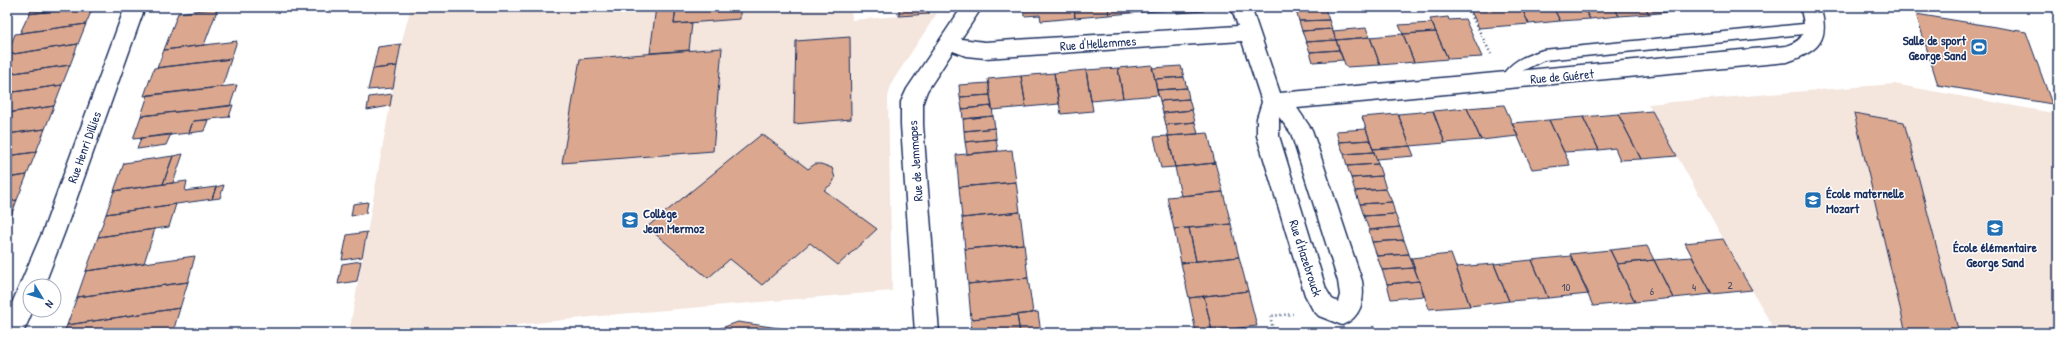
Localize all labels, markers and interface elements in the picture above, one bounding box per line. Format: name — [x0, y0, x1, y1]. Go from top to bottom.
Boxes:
street label: Rue d'Hellemmes — [1059, 31, 1137, 55]
place label: Salle de sport George Sand — [1903, 31, 1967, 65]
sports icon: Salle de sport George Sand — [1969, 37, 1989, 57]
street label: Rue de Guéret — [1529, 64, 1595, 88]
street label: Rue Henri Dillies — [63, 109, 105, 185]
street label: Rue de Jemmapes — [903, 120, 927, 202]
place label: École maternelle Mozart — [1826, 184, 1905, 217]
school or university icon: École maternelle Mozart — [1803, 190, 1823, 210]
place label: Collège Jean Mermoz — [643, 204, 705, 237]
school or university icon: Collège Jean Mermoz — [620, 210, 640, 230]
street label: Rue d'Hazebrouck — [1285, 217, 1327, 299]
school or university icon: École élémentaire George Sand — [1985, 218, 2005, 238]
place label: École élémentaire George Sand — [1953, 238, 2038, 272]
north arrow — [22, 278, 62, 318]
house number: 2 — [1727, 278, 1733, 292]
house number: 10 — [1562, 280, 1571, 294]
house number: 4 — [1692, 280, 1696, 294]
house number: 6 — [1650, 284, 1655, 298]
text: N — [42, 298, 57, 311]

